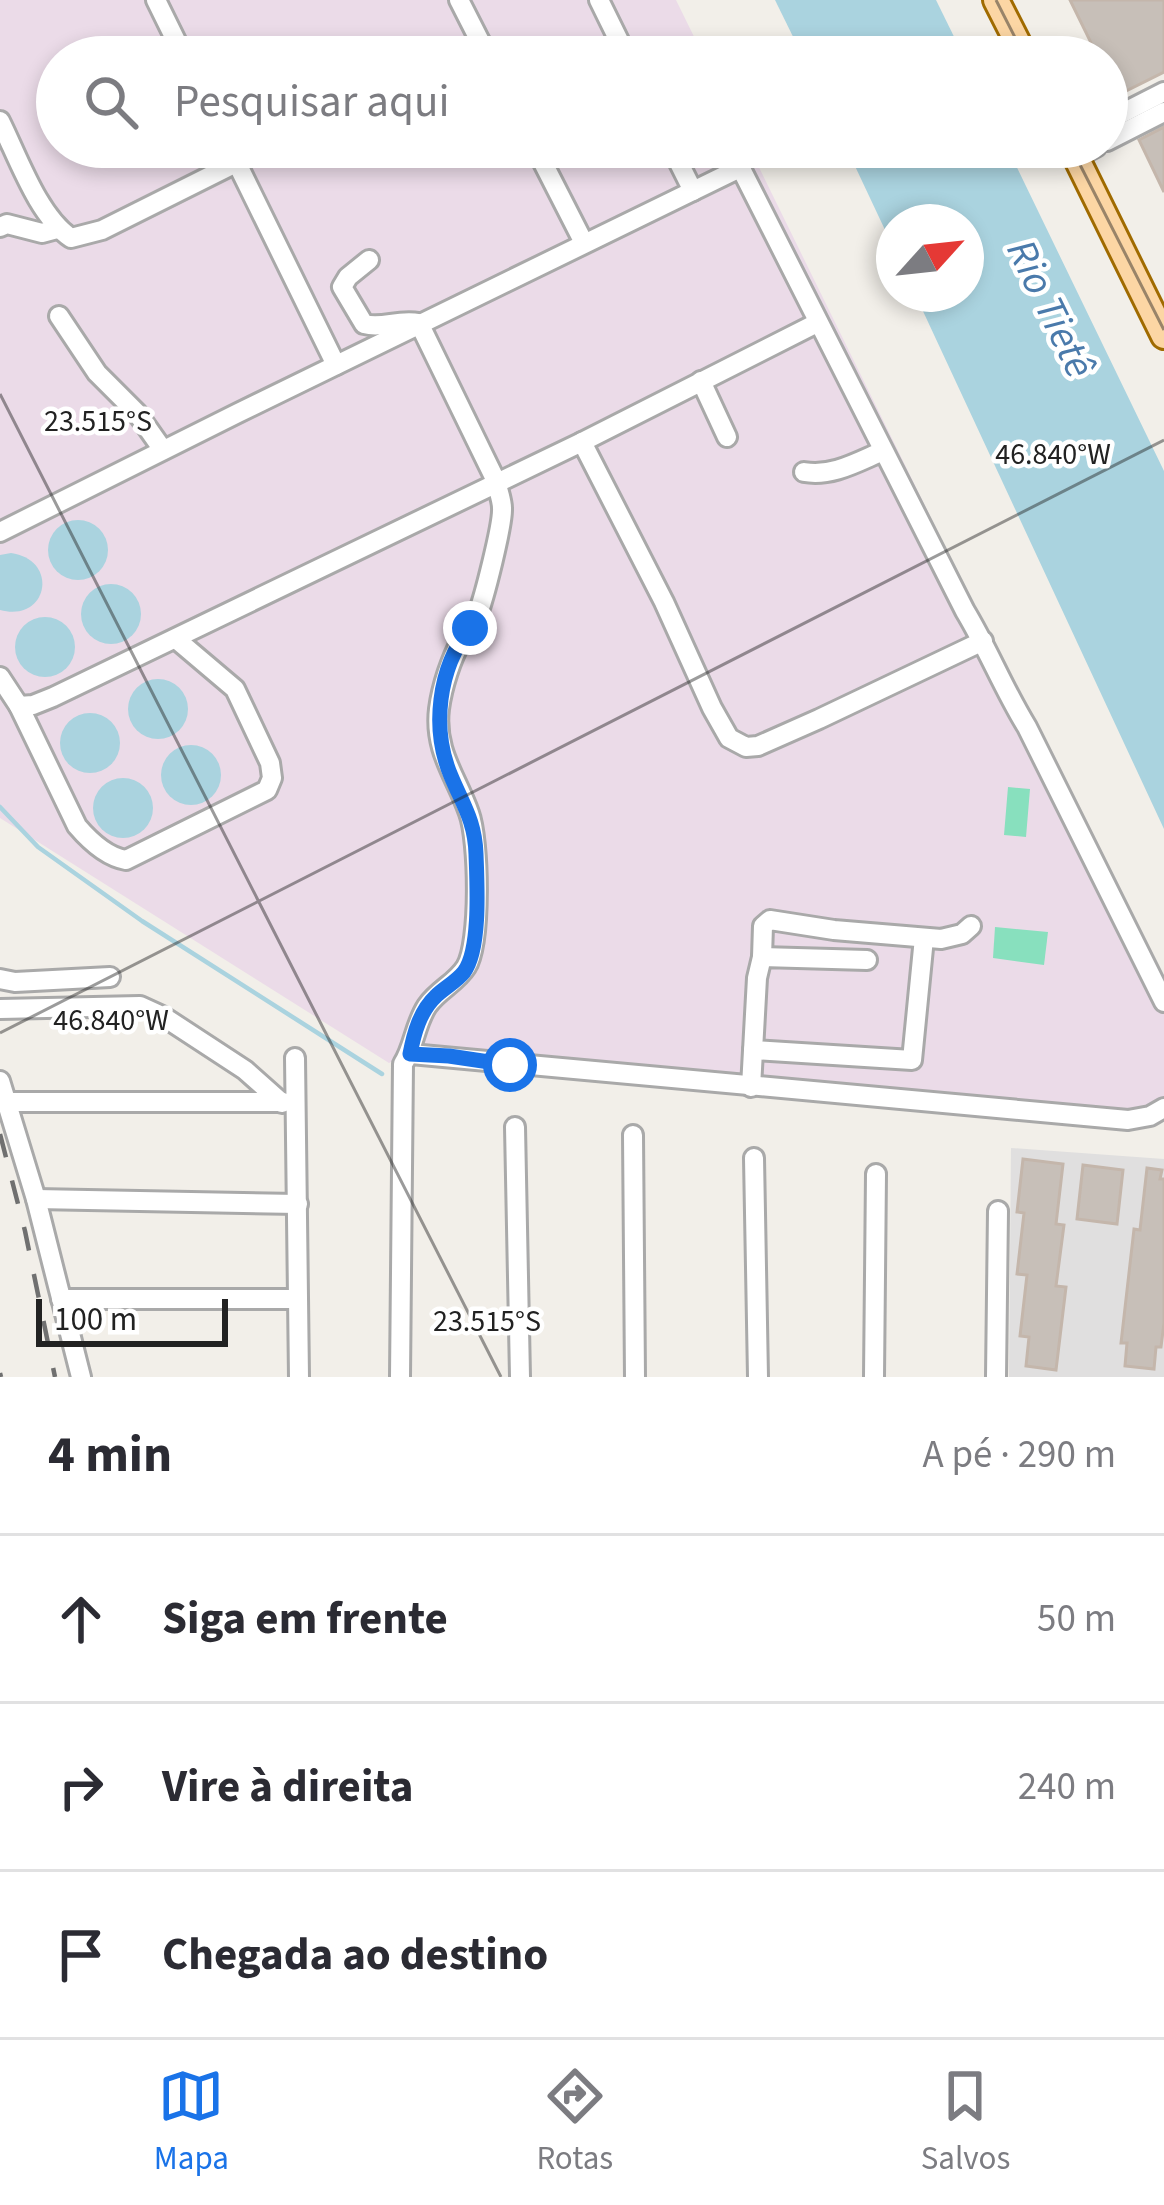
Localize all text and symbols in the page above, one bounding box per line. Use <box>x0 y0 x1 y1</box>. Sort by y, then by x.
search box <box>36 36 1128 168</box>
icon: search <box>78 69 144 135</box>
text: Pesquisar aqui <box>174 70 449 134</box>
north arrow <box>876 204 984 312</box>
water label: Rio Tietê <box>991 229 1109 388</box>
text: 23.515°S <box>44 400 152 443</box>
text: 46.840°W <box>995 433 1111 476</box>
route end <box>443 601 497 655</box>
text: 46.840°W <box>53 999 169 1042</box>
route start <box>483 1038 537 1092</box>
scale bar <box>36 1293 228 1346</box>
text: 100 m <box>54 1296 137 1343</box>
text: 23.515°S <box>433 1300 541 1343</box>
text: 4 min <box>48 1419 172 1491</box>
text: A pé · 290 m <box>922 1427 1116 1483</box>
icon: ahead <box>48 1586 114 1652</box>
text: Siga em frente <box>162 1587 448 1651</box>
text: 50 m <box>1037 1591 1116 1647</box>
icon: right <box>48 1754 114 1820</box>
text: Vire à direita <box>162 1755 413 1819</box>
text: 240 m <box>1018 1759 1116 1815</box>
icon: arrive <box>48 1922 114 1988</box>
text: Chegada ao destino <box>162 1923 548 1987</box>
tab: Mapa <box>154 2063 229 2182</box>
tab: Rotas <box>536 2063 613 2182</box>
tab: Salvos <box>921 2063 1010 2182</box>

